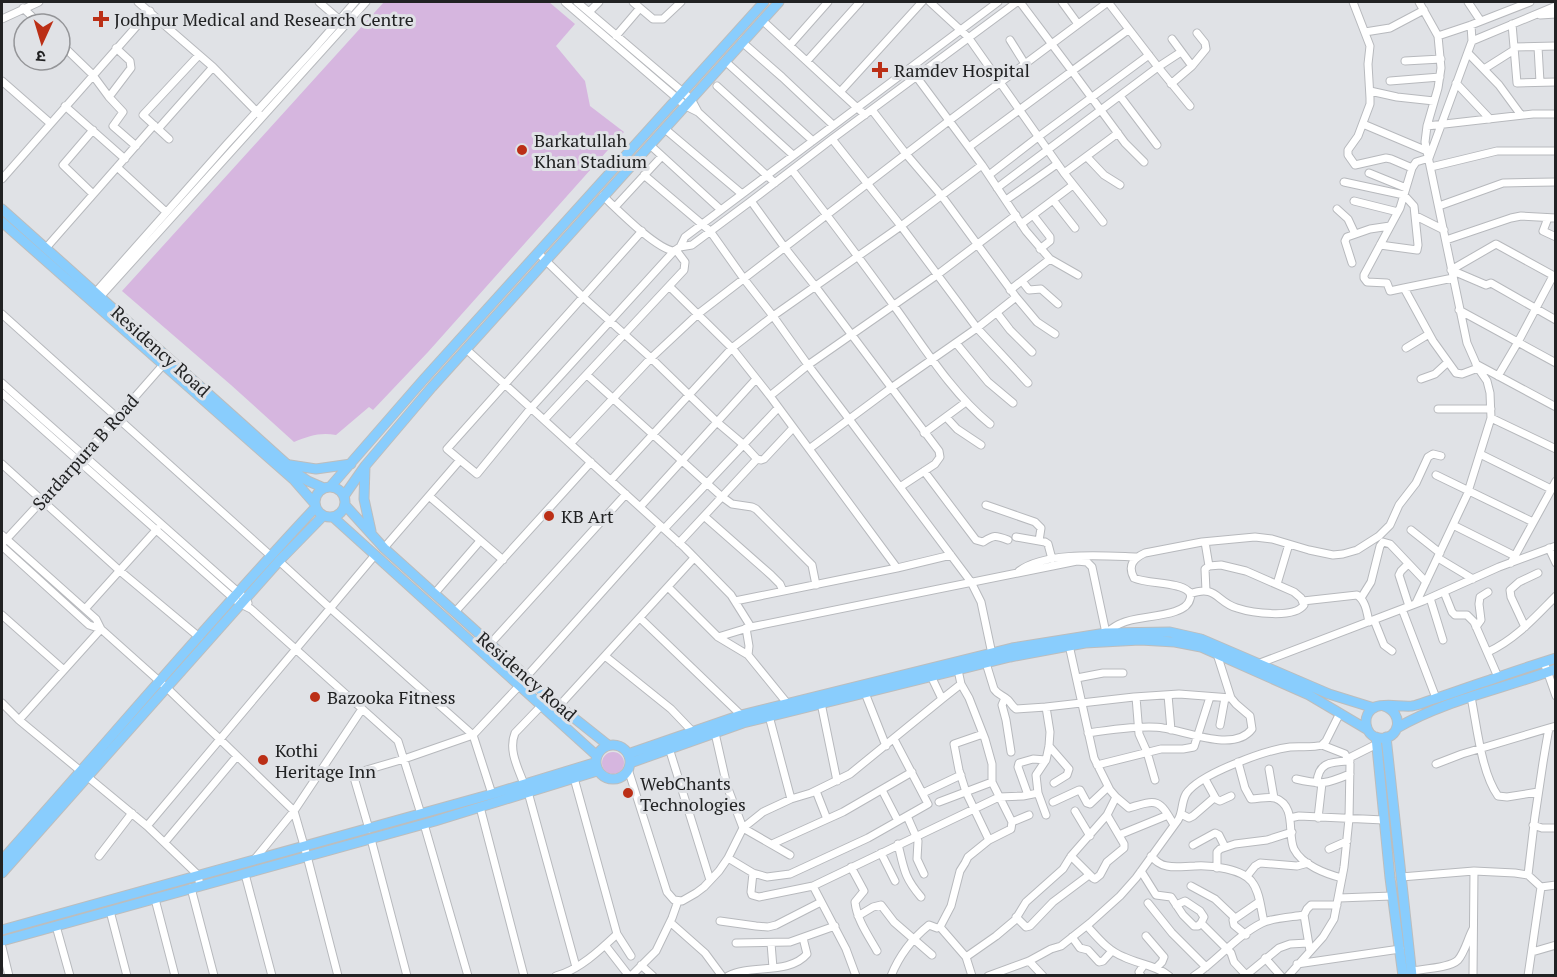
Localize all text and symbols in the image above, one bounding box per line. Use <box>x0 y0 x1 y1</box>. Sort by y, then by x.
place label: Jodhpur Medical and Research Centre <box>114 7 414 31</box>
marker: Jodhpur Medical and Research Centre <box>92 10 110 28</box>
north arrow <box>12 12 72 72</box>
text: उ <box>35 46 46 68</box>
place label: Ramdev Hospital <box>894 58 1030 82</box>
marker: Ramdev Hospital <box>871 61 889 79</box>
place label: Barkatullah Khan Stadium <box>534 128 648 173</box>
marker: Barkatullah Khan Stadium <box>515 143 529 157</box>
street label: Residency Road <box>106 300 216 402</box>
street label: Sardarpura B Road <box>27 389 143 515</box>
place label: KB Art <box>561 504 614 528</box>
marker: KB Art <box>542 509 556 523</box>
street label: Residency Road <box>472 626 582 726</box>
place label: Bazooka Fitness <box>327 685 456 709</box>
marker: Bazooka Fitness <box>308 690 322 704</box>
place label: Kothi Heritage Inn <box>275 738 376 783</box>
marker: Kothi Heritage Inn <box>256 753 270 767</box>
place label: WebChants Technologies <box>640 771 746 816</box>
marker: WebChants Technologies <box>621 786 635 800</box>

